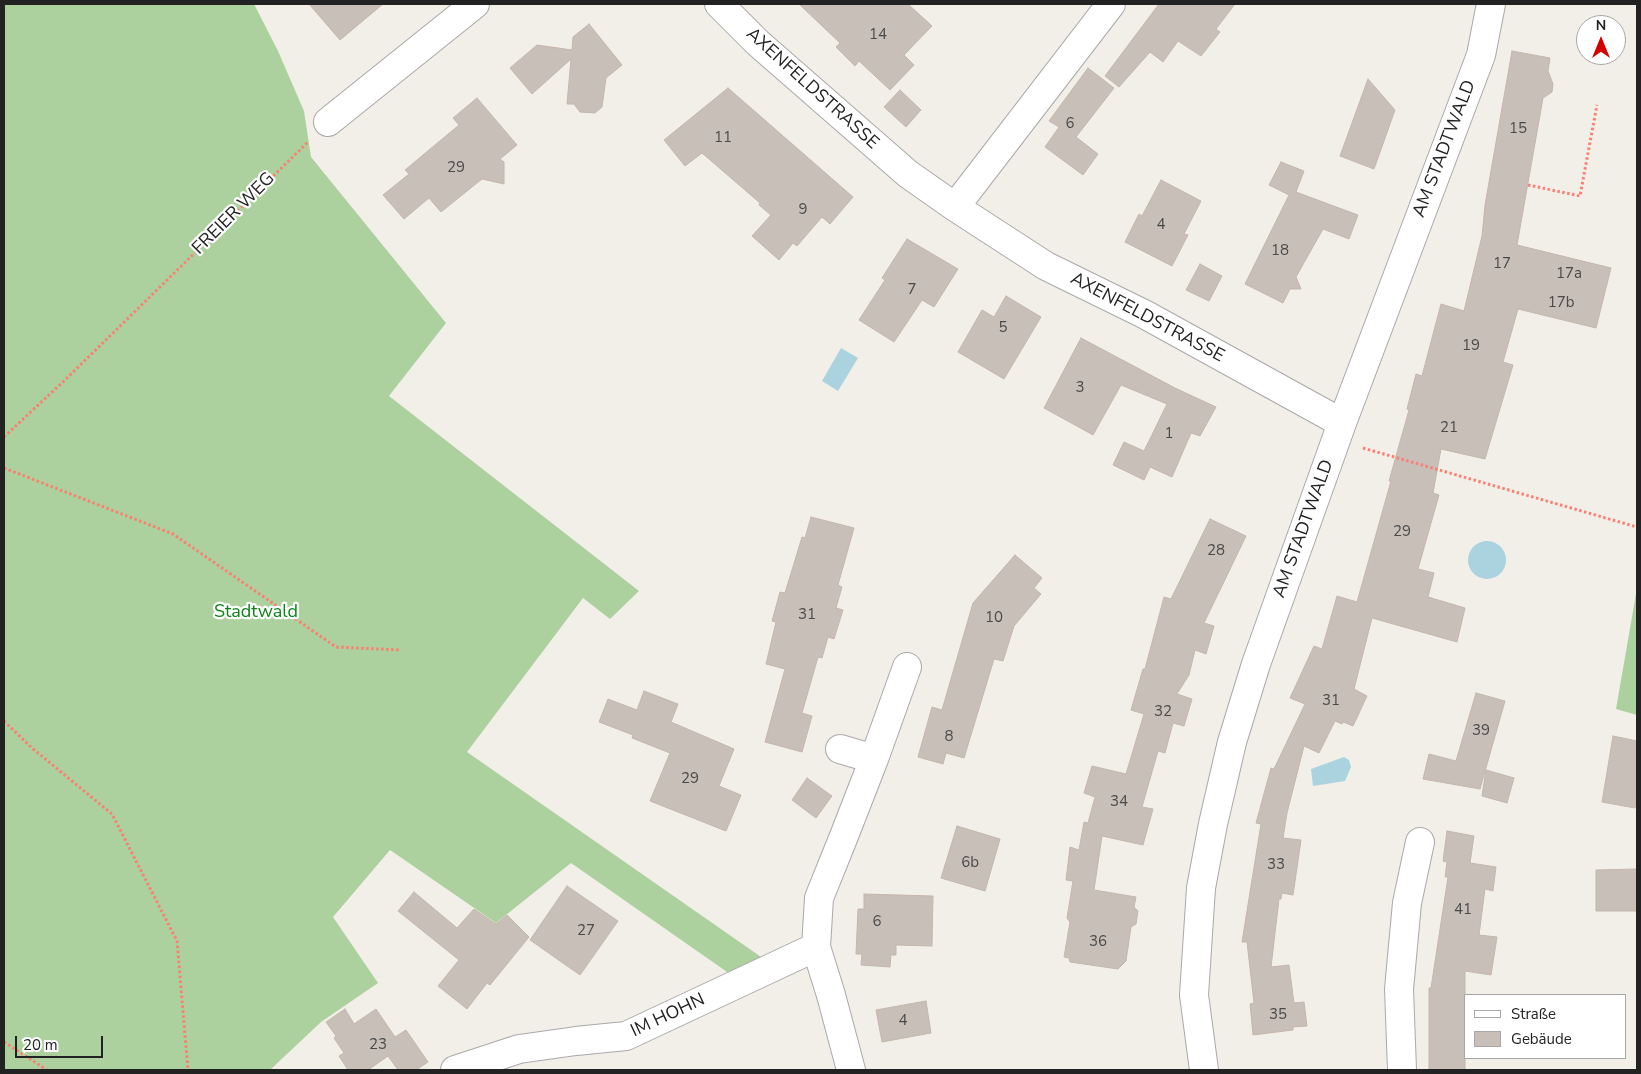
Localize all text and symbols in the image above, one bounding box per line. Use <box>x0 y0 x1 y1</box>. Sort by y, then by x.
north arrow <box>1576 15 1626 65</box>
text: N <box>1596 16 1606 35</box>
street label: AXENFELDSTRASSE <box>741 24 883 154</box>
house number: 14 <box>869 26 887 44</box>
street label: AM STADTWALD <box>1409 77 1481 221</box>
house number: 6 <box>1066 115 1074 133</box>
house number: 15 <box>1509 120 1527 138</box>
house number: 11 <box>714 129 732 147</box>
house number: 29 <box>447 159 465 177</box>
street label: FREIER WEG <box>188 168 280 260</box>
house number: 9 <box>799 201 807 219</box>
house number: 4 <box>1157 216 1165 234</box>
house number: 18 <box>1271 242 1289 260</box>
house number: 17 <box>1493 255 1511 273</box>
house number: 17a <box>1556 265 1582 283</box>
street label: AXENFELDSTRASSE <box>1066 268 1228 368</box>
house number: 7 <box>908 281 916 299</box>
house number: 17b <box>1548 294 1574 312</box>
house number: 5 <box>999 319 1007 337</box>
house number: 19 <box>1462 337 1480 355</box>
house number: 3 <box>1076 379 1084 397</box>
house number: 21 <box>1440 419 1458 437</box>
house number: 1 <box>1165 425 1173 443</box>
street label: AM STADTWALD <box>1269 457 1339 601</box>
house number: 29 <box>1393 523 1411 541</box>
house number: 28 <box>1207 542 1225 560</box>
park label: Stadtwald <box>214 602 298 624</box>
house number: 31 <box>798 606 816 624</box>
house number: 10 <box>985 609 1003 627</box>
house number: 31 <box>1322 692 1340 710</box>
house number: 32 <box>1154 703 1172 721</box>
house number: 39 <box>1472 722 1490 740</box>
house number: 8 <box>945 728 953 746</box>
house number: 29 <box>681 770 699 788</box>
house number: 34 <box>1110 793 1128 811</box>
house number: 6b <box>961 854 979 872</box>
house number: 33 <box>1267 856 1285 874</box>
house number: 41 <box>1454 901 1472 919</box>
house number: 6 <box>873 913 881 931</box>
house number: 27 <box>577 922 595 940</box>
house number: 36 <box>1089 933 1107 951</box>
street label: IM HOHN <box>628 989 708 1043</box>
legend <box>1464 994 1626 1059</box>
text: Straße <box>1511 1004 1556 1024</box>
house number: 35 <box>1269 1006 1287 1024</box>
house number: 4 <box>899 1012 907 1030</box>
scale bar <box>18 1026 105 1058</box>
text: Gebäude <box>1511 1029 1572 1049</box>
text: 20 m <box>23 1035 58 1055</box>
house number: 23 <box>369 1036 387 1054</box>

